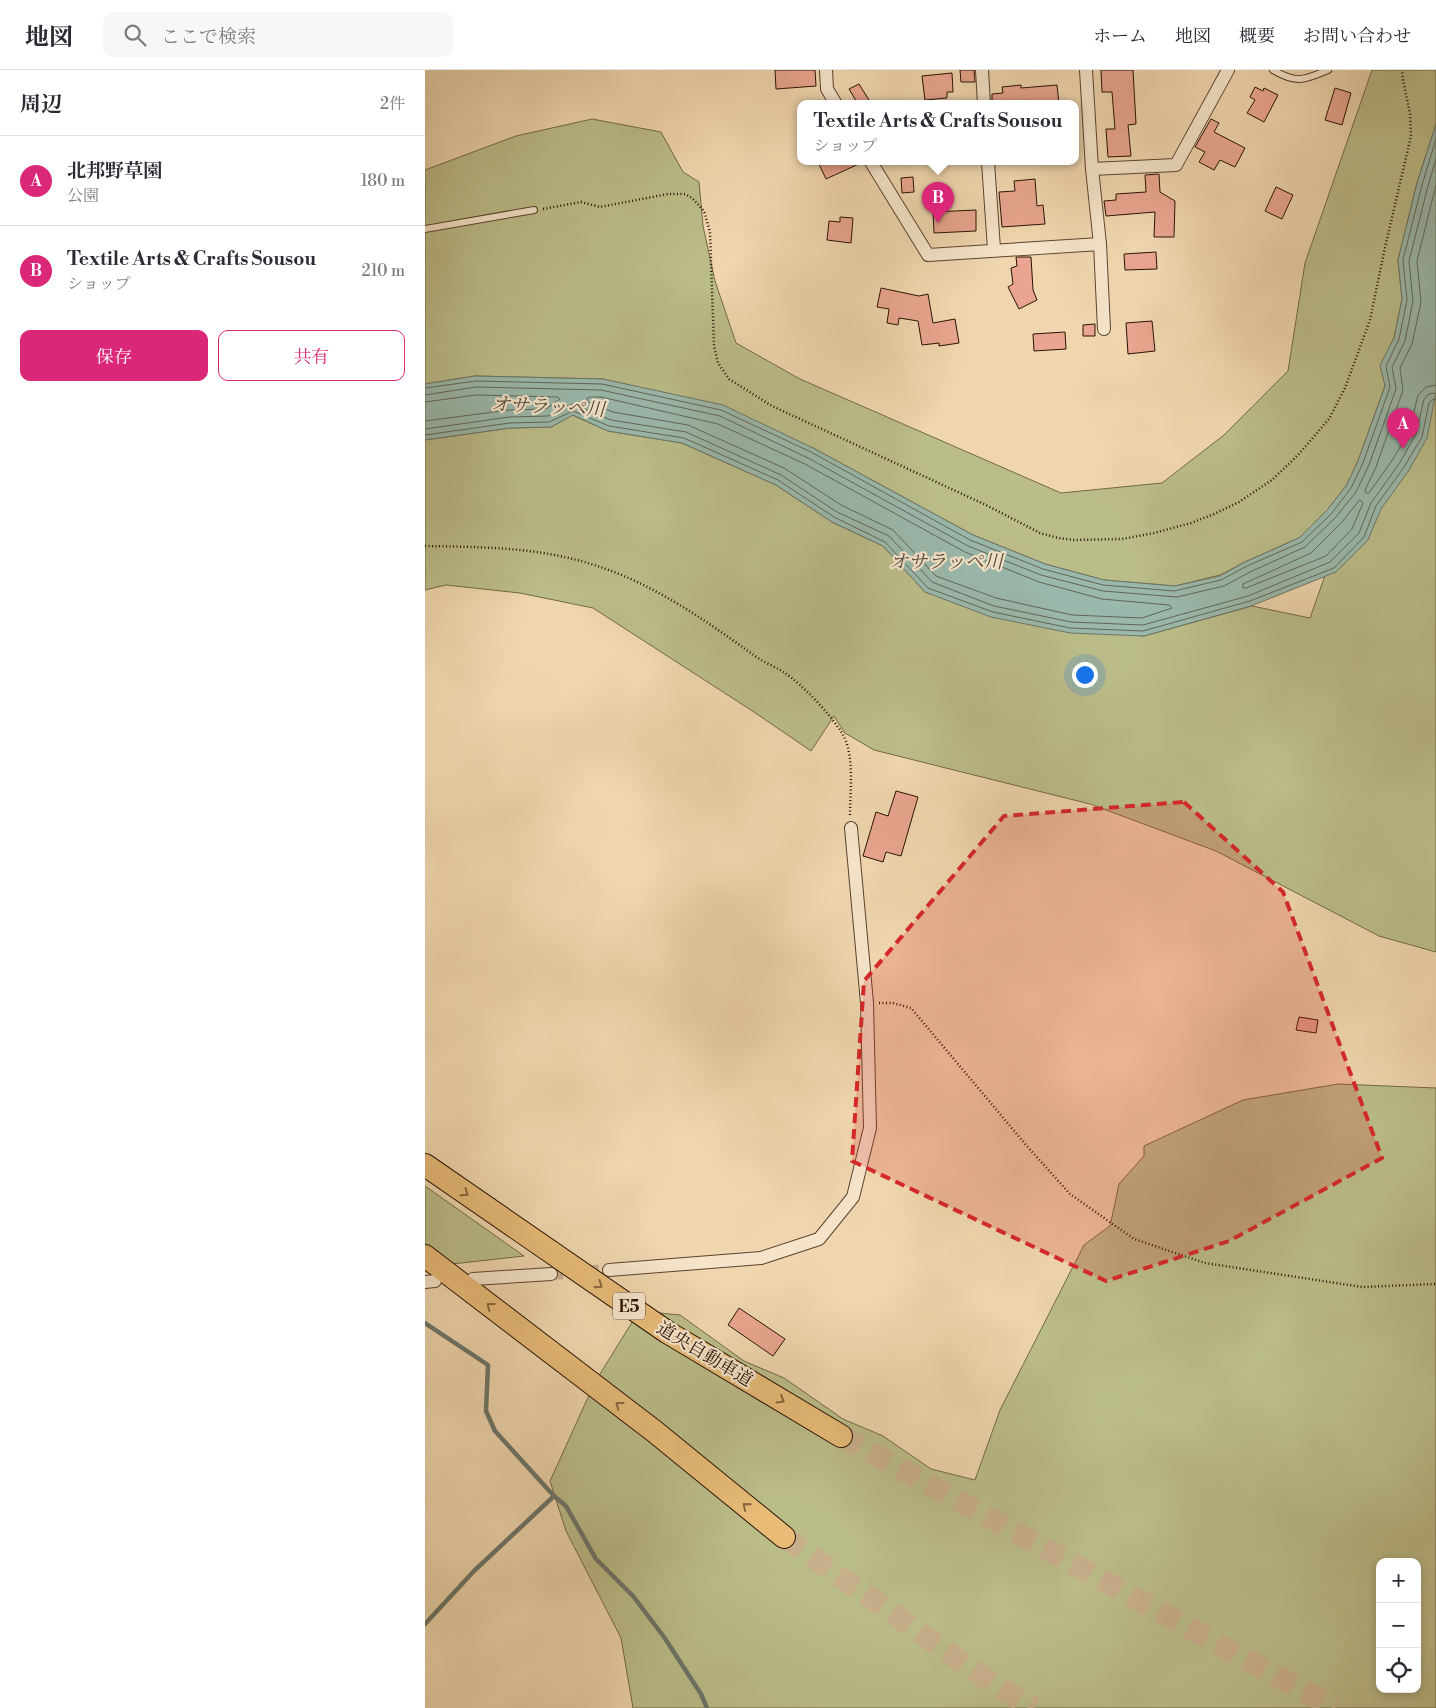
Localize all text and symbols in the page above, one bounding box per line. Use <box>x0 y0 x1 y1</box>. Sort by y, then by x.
search box <box>103 12 453 57</box>
icon: search <box>121 21 149 49</box>
text: 地図 <box>25 23 73 53</box>
text: ここで検索 <box>161 25 256 49</box>
text: ホーム <box>1093 25 1147 48</box>
text: 地図 <box>1175 25 1211 48</box>
text: 概要 <box>1239 25 1275 48</box>
text: お問い合わせ <box>1303 25 1411 48</box>
text: 周辺 <box>20 92 62 118</box>
text: 2件 <box>380 94 405 114</box>
popup <box>797 100 1079 165</box>
text: Textile Arts & Crafts Sousou <box>813 109 1063 133</box>
text: ショップ <box>813 136 877 156</box>
text: 北邦野草園 <box>67 159 162 183</box>
text: A <box>30 171 42 191</box>
text: 180 m <box>361 171 405 191</box>
pin: B <box>922 182 954 223</box>
text: 公園 <box>67 186 99 206</box>
text: Textile Arts & Crafts Sousou <box>67 247 316 271</box>
text: B <box>30 261 42 281</box>
text: 210 m <box>361 261 405 281</box>
text: ショップ <box>67 274 131 294</box>
button: 保存 <box>20 330 208 381</box>
button: 共有 <box>218 330 405 381</box>
water label: オサラッペ川 <box>491 392 607 422</box>
pin: A <box>1387 408 1419 449</box>
water label: オサラッペ川 <box>889 550 1005 574</box>
your location <box>1072 662 1098 688</box>
one-way arrow <box>459 1187 469 1196</box>
one-way arrow <box>593 1279 603 1288</box>
road number: E5 <box>613 1292 645 1320</box>
one-way arrow <box>486 1303 496 1312</box>
street label: 道央自動車道 <box>653 1317 757 1392</box>
one-way arrow <box>775 1393 784 1403</box>
one-way arrow <box>616 1402 625 1410</box>
one-way arrow <box>743 1504 752 1512</box>
map controls <box>1376 1558 1421 1693</box>
button: + <box>1376 1558 1421 1603</box>
button: − <box>1376 1603 1421 1648</box>
button: locate <box>1376 1648 1421 1693</box>

